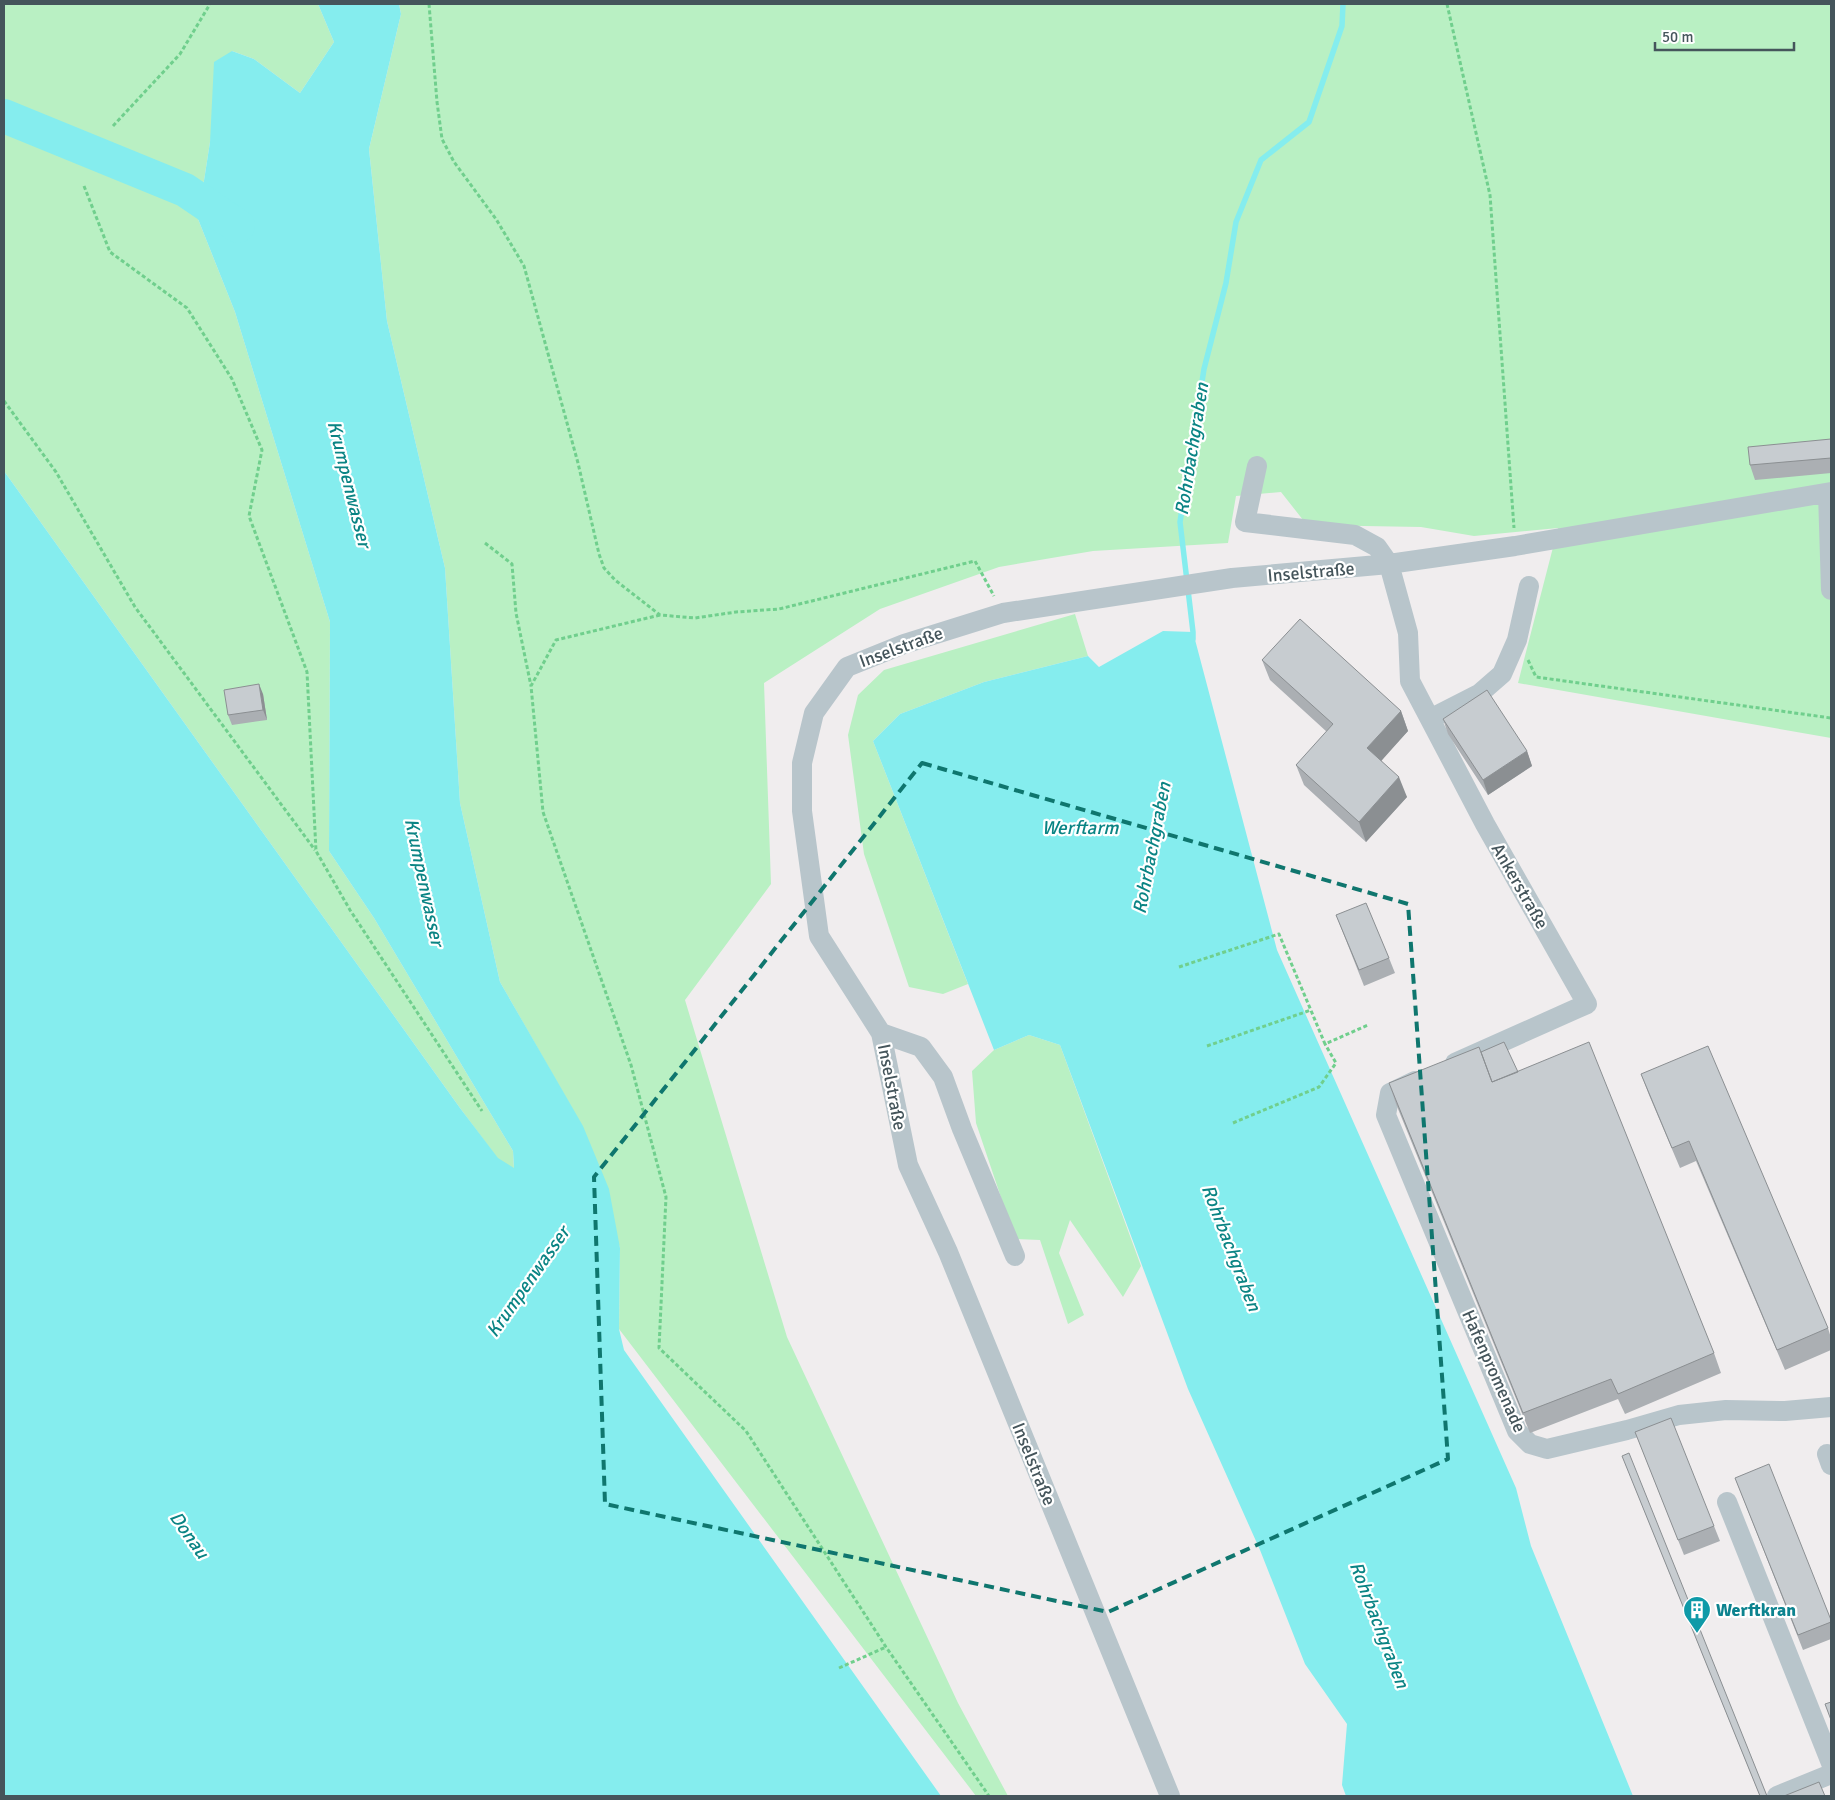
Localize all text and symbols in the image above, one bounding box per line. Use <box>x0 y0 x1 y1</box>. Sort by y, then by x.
scale bar <box>1655 20 1794 52</box>
text: 50 m <box>1662 28 1693 46</box>
water label: Rohrbachgraben <box>1170 380 1214 517</box>
water label: Krumpenwasser <box>322 418 377 553</box>
street label: Inselstraße <box>1267 557 1355 587</box>
street label: Inselstraße <box>856 622 946 672</box>
water label: Rohrbachgraben <box>1127 779 1177 916</box>
water label: Krumpenwasser <box>399 816 450 951</box>
water label: Werftarm <box>1042 816 1119 840</box>
street label: Ankerstraße <box>1487 839 1553 933</box>
street label: Inselstraße <box>873 1042 911 1132</box>
water label: Rohrbachgraben <box>1196 1181 1266 1315</box>
water label: Krumpenwasser <box>481 1219 577 1342</box>
street label: Hafenpromenade <box>1457 1306 1531 1436</box>
street label: Inselstraße <box>1007 1419 1061 1509</box>
water label: Donau <box>164 1507 215 1565</box>
water label: Rohrbachgraben <box>1344 1558 1414 1692</box>
building icon: Werftkran <box>1682 1595 1712 1634</box>
place label: Werftkran <box>1716 1599 1796 1621</box>

